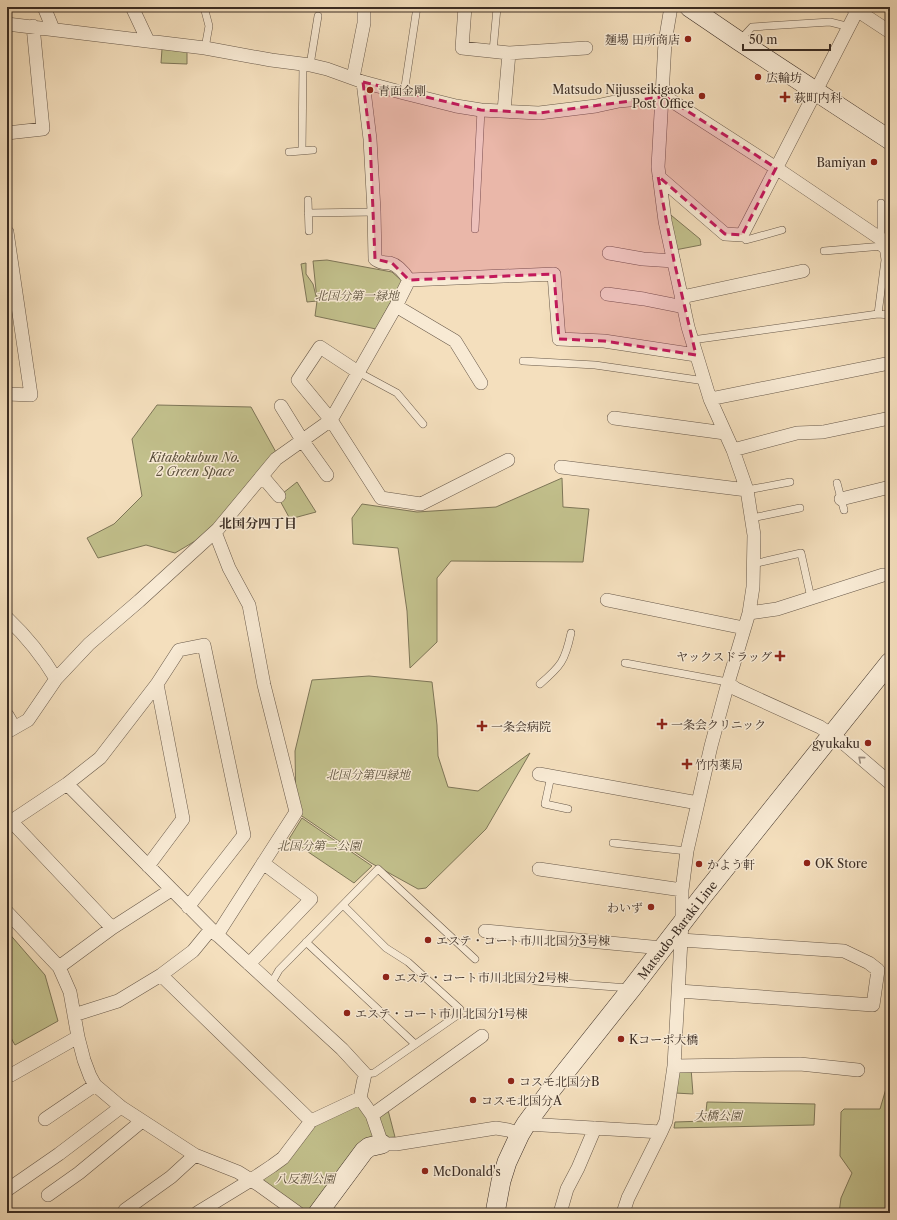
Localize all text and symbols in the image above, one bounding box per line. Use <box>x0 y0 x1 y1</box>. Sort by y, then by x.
scale bar <box>743 26 830 52</box>
place label: 麺場 田所商店 <box>605 32 680 47</box>
text: 50 m <box>749 32 778 47</box>
marker: 麺場 田所商店 <box>683 34 693 44</box>
place label: 広輪坊 <box>766 70 802 85</box>
marker: 広輪坊 <box>753 72 763 82</box>
place label: Matsudo Nijusseikigaoka Post Office <box>552 82 695 111</box>
place label: 青面金剛 <box>378 83 426 98</box>
marker: 青面金剛 <box>365 85 375 95</box>
place label: 萩町内科 <box>794 90 842 105</box>
marker: Matsudo Nijusseikigaoka Post Office <box>697 91 707 101</box>
marker: 萩町内科 <box>779 91 791 103</box>
place label: Bamiyan <box>816 155 866 170</box>
marker: Bamiyan <box>869 157 879 167</box>
park label: 北国分第一緑地 <box>315 288 401 303</box>
park label: Kitakokubun No. 2 Green Space <box>148 450 241 479</box>
district label: 北国分四丁目 <box>219 515 297 531</box>
place label: ヤックスドラッグ <box>676 649 772 664</box>
marker: ヤックスドラッグ <box>775 651 785 661</box>
place label: 一条会クリニック <box>671 717 766 732</box>
marker: 一条会クリニック <box>656 718 668 730</box>
place label: 一条会病院 <box>491 719 551 734</box>
marker: 一条会病院 <box>476 720 488 732</box>
place label: gyukaku <box>812 736 861 751</box>
marker: gyukaku <box>863 738 873 748</box>
one-way arrow <box>859 756 866 763</box>
place label: 竹内薬局 <box>695 757 743 772</box>
marker: 竹内薬局 <box>682 759 692 769</box>
park label: 北国分第四緑地 <box>326 767 412 782</box>
park label: 北国分第二公園 <box>277 838 363 853</box>
place label: OK Store <box>815 856 868 871</box>
place label: かよう軒 <box>707 857 755 872</box>
marker: OK Store <box>802 858 812 868</box>
marker: かよう軒 <box>694 859 704 869</box>
street label: Matsudo-Baraki Line <box>634 877 720 982</box>
place label: わいず <box>607 900 643 915</box>
marker: わいず <box>646 902 656 912</box>
place label: エステ・コート市川北国分3号棟 <box>436 933 610 948</box>
marker: エステ・コート市川北国分3号棟 <box>423 935 433 945</box>
place label: エステ・コート市川北国分2号棟 <box>394 970 569 985</box>
marker: エステ・コート市川北国分2号棟 <box>381 972 391 982</box>
place label: エステ・コート市川北国分1号棟 <box>355 1006 528 1021</box>
marker: エステ・コート市川北国分1号棟 <box>342 1008 352 1018</box>
place label: Kコーポ大橋 <box>629 1032 698 1047</box>
marker: Kコーポ大橋 <box>616 1034 626 1044</box>
place label: コスモ北国分B <box>519 1074 599 1089</box>
marker: コスモ北国分B <box>506 1076 516 1086</box>
place label: コスモ北国分A <box>481 1093 563 1108</box>
marker: コスモ北国分A <box>468 1095 478 1105</box>
park label: 大橋公園 <box>694 1108 744 1123</box>
place label: McDonald's <box>433 1164 501 1179</box>
marker: McDonald's <box>420 1166 430 1176</box>
park label: 八反割公園 <box>275 1171 337 1186</box>

